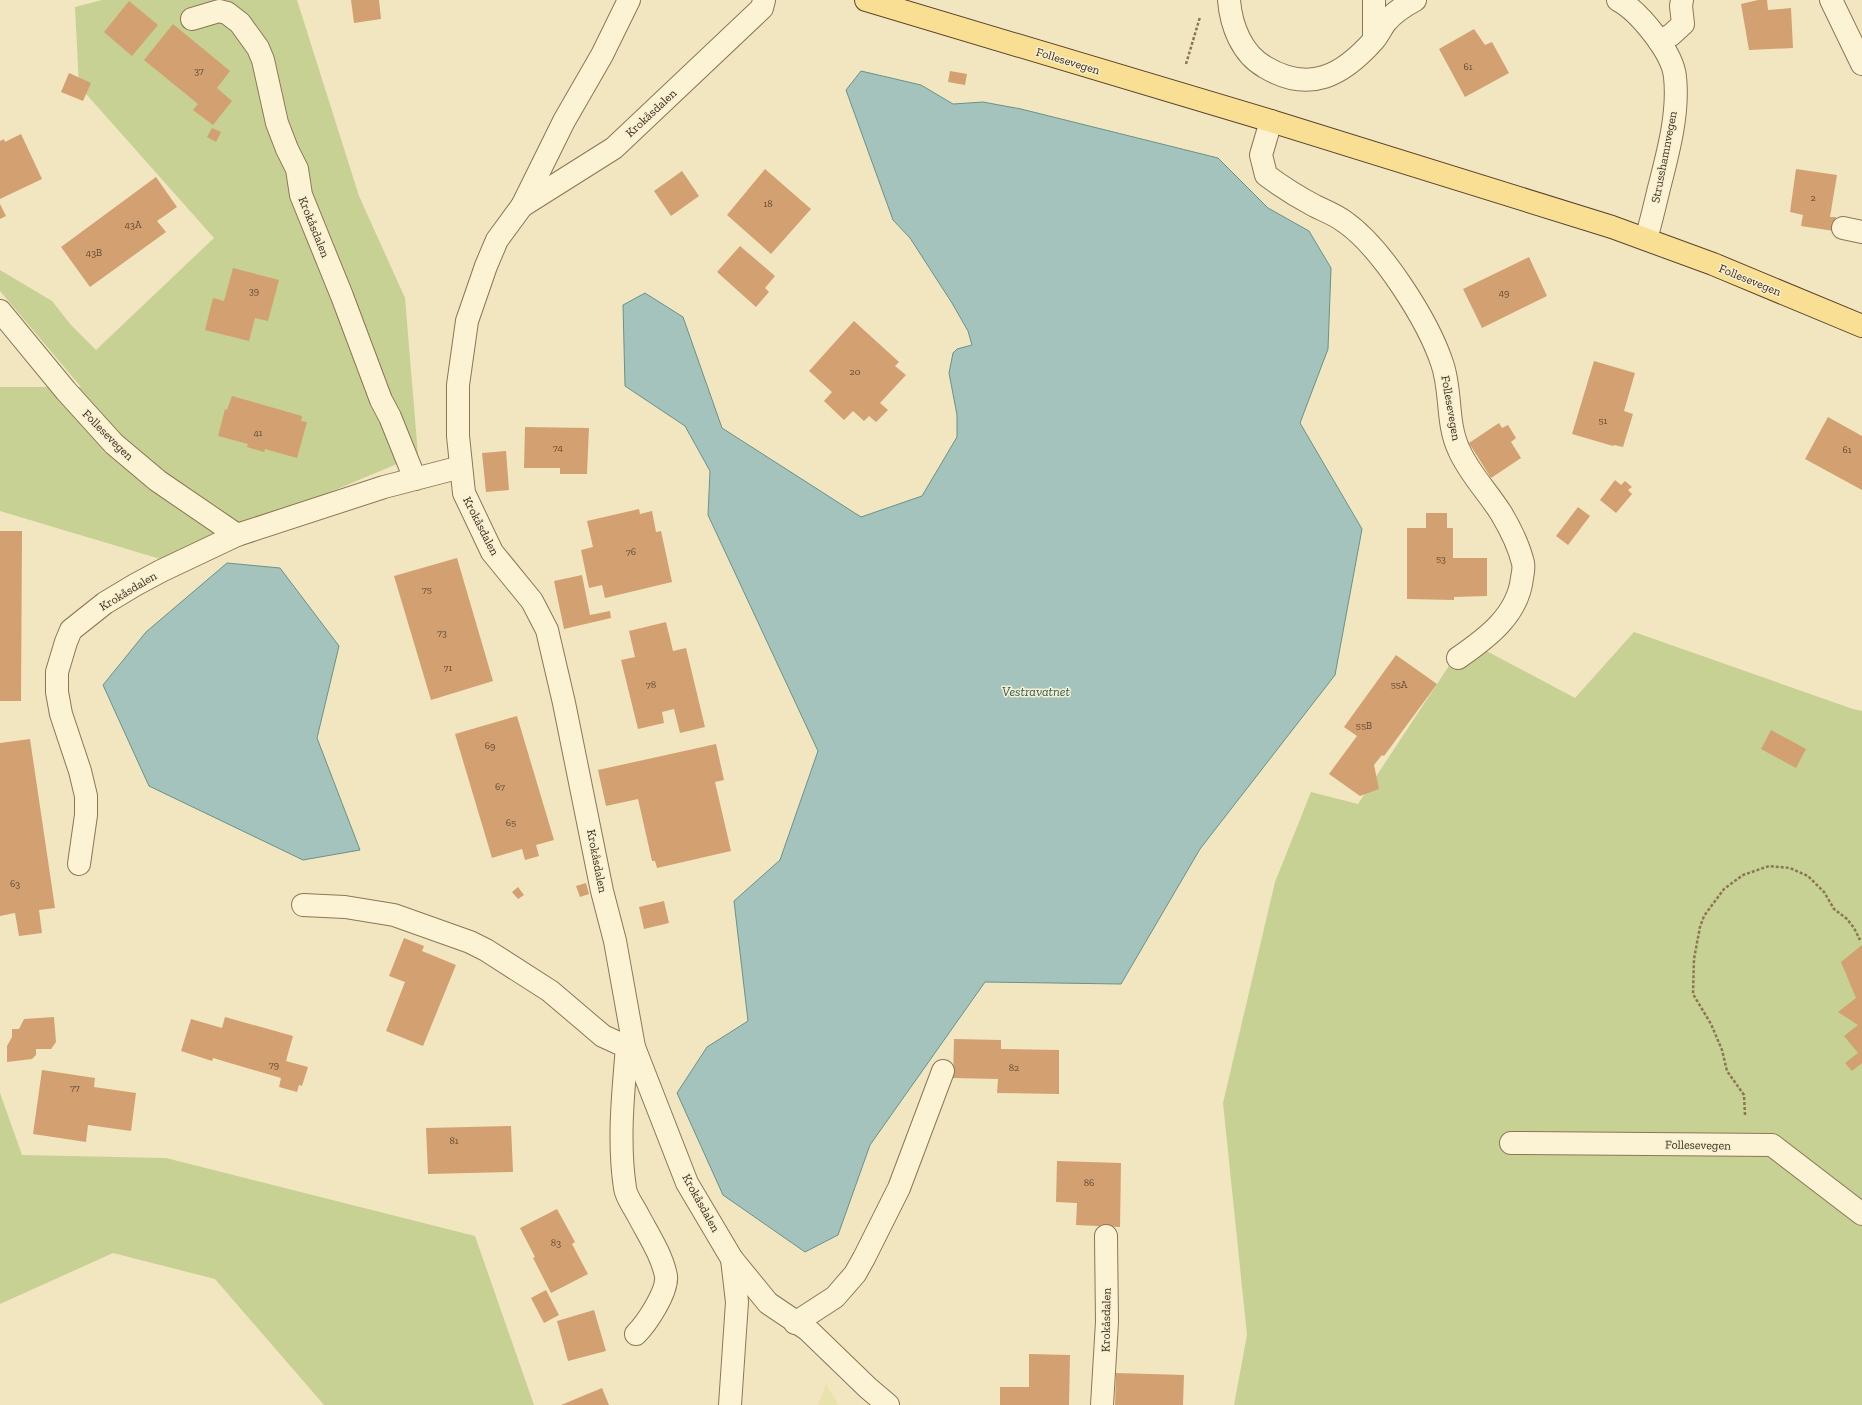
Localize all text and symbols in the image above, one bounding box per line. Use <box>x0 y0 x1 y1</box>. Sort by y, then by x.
street label: Follesevegen <box>1034 45 1102 77</box>
house number: 61 <box>1463 61 1473 73</box>
house number: 37 <box>194 65 204 77</box>
street label: Krokåsdalen <box>623 86 679 140</box>
street label: Strusshamnvegen <box>1648 110 1680 204</box>
house number: 2 <box>1810 192 1816 204</box>
street label: Krokåsdalen <box>295 195 333 260</box>
house number: 18 <box>763 198 773 210</box>
house number: 43A <box>125 219 142 231</box>
house number: 43B <box>86 247 102 259</box>
street label: Follesevegen <box>1717 261 1783 299</box>
house number: 39 <box>249 285 259 297</box>
house number: 49 <box>1499 287 1509 299</box>
house number: 20 <box>850 366 861 378</box>
street label: Follesevegen <box>1438 374 1464 442</box>
street label: Follesevegen <box>80 407 136 463</box>
house number: 51 <box>1599 415 1608 427</box>
house number: 41 <box>253 427 263 439</box>
house number: 74 <box>553 442 564 454</box>
house number: 61 <box>1842 444 1852 456</box>
street label: Krokåsdalen <box>460 494 502 558</box>
house number: 76 <box>626 546 636 558</box>
house number: 53 <box>1436 553 1446 565</box>
street label: Krokåsdalen <box>97 568 159 614</box>
house number: 75 <box>422 584 432 596</box>
house number: 73 <box>437 627 447 639</box>
house number: 71 <box>444 662 452 674</box>
house number: 78 <box>646 679 656 691</box>
house number: 55A <box>1391 679 1408 691</box>
water label: Vestravatnet <box>1002 684 1071 699</box>
house number: 55B <box>1356 720 1372 732</box>
house number: 69 <box>485 740 495 752</box>
house number: 67 <box>495 781 505 793</box>
house number: 65 <box>506 817 516 829</box>
street label: Krokåsdalen <box>584 828 610 894</box>
house number: 63 <box>10 878 20 890</box>
house number: 79 <box>269 1059 279 1071</box>
house number: 82 <box>1009 1062 1019 1074</box>
house number: 77 <box>70 1082 80 1094</box>
house number: 81 <box>449 1135 459 1147</box>
street label: Follesevegen <box>1665 1137 1731 1153</box>
street label: Krokåsdalen <box>679 1171 723 1235</box>
house number: 86 <box>1084 1177 1094 1189</box>
house number: 83 <box>551 1237 561 1249</box>
street label: Krokåsdalen <box>1098 1288 1114 1352</box>

